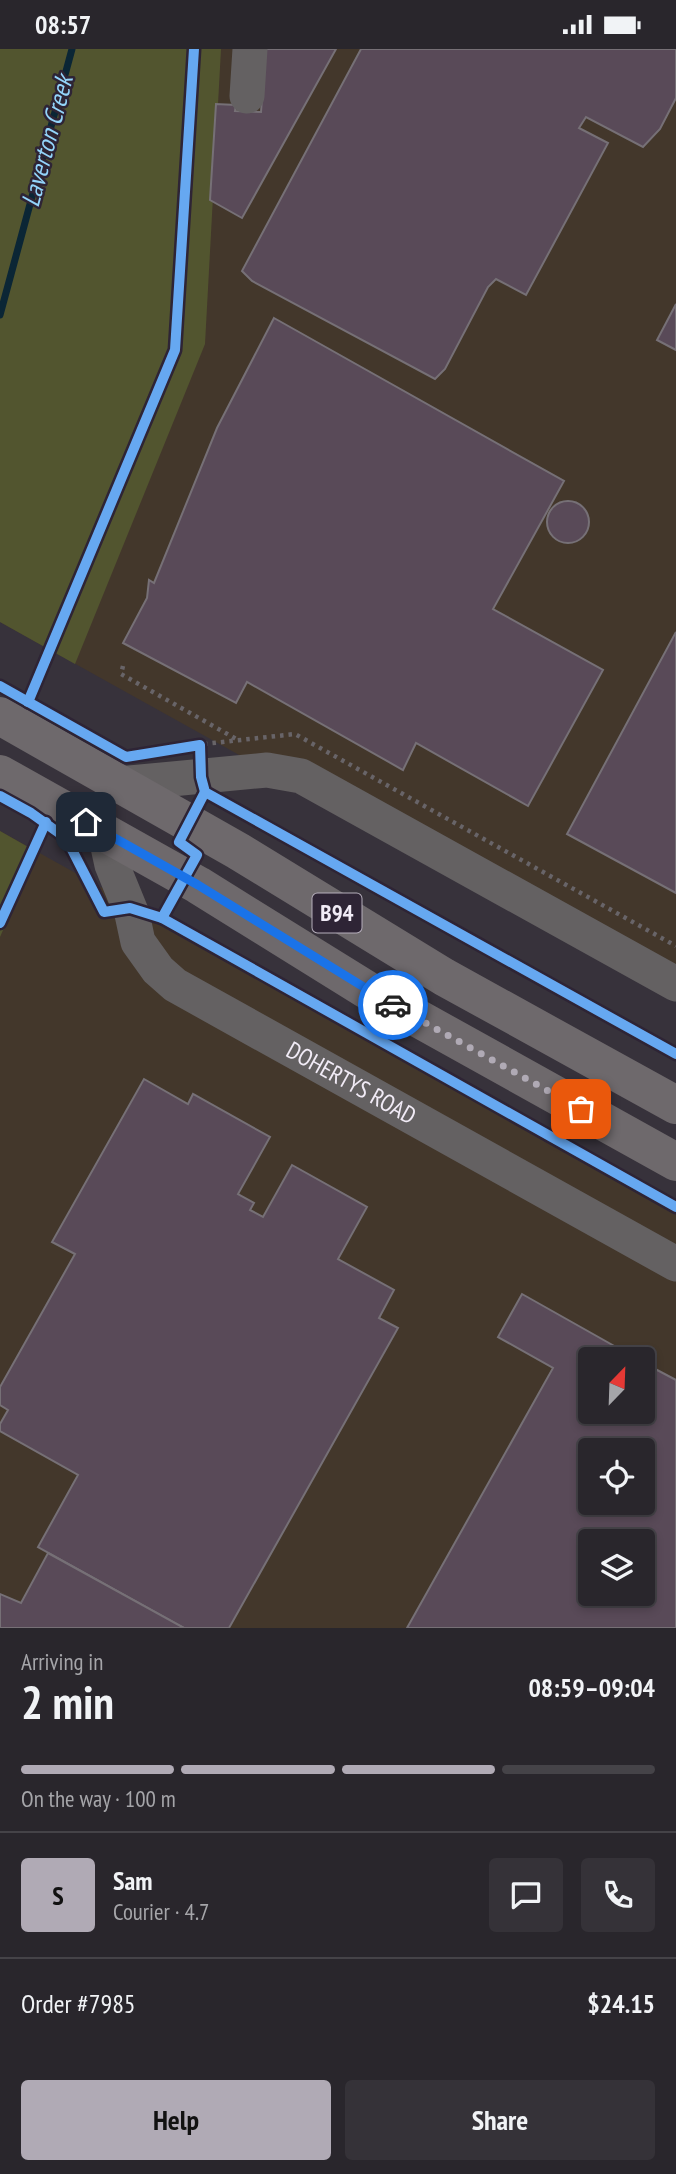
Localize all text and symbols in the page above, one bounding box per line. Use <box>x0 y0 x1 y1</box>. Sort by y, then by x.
text: 08:57 <box>35 8 91 41</box>
water label: Laverton Creek <box>13 69 81 210</box>
pin <box>56 792 116 852</box>
icon: home <box>67 803 105 841</box>
road number: B94 <box>312 893 362 933</box>
courier <box>358 970 428 1040</box>
icon: car <box>374 986 412 1024</box>
street label: DOHERTYS ROAD <box>281 1034 422 1131</box>
pin <box>551 1079 611 1139</box>
icon: bag <box>562 1090 600 1128</box>
north arrow <box>578 1347 654 1425</box>
map controls <box>578 1347 655 1606</box>
button: locate <box>578 1438 655 1515</box>
button: layers <box>578 1529 655 1606</box>
text: Arriving in <box>21 1647 103 1676</box>
text: 08:59–09:04 <box>528 1671 655 1704</box>
text: 2 min <box>21 1672 114 1732</box>
text: On the way · 100 m <box>21 1784 176 1813</box>
button: chat <box>489 1858 563 1932</box>
button: phone <box>581 1858 655 1932</box>
text: Sam <box>113 1864 152 1897</box>
text: S <box>52 1879 64 1912</box>
text: Courier · 4.7 <box>113 1897 209 1926</box>
text: Order #7985 <box>21 1987 136 2020</box>
text: $24.15 <box>587 1987 655 2020</box>
button: Help <box>21 2080 331 2160</box>
button: Share <box>345 2080 655 2160</box>

